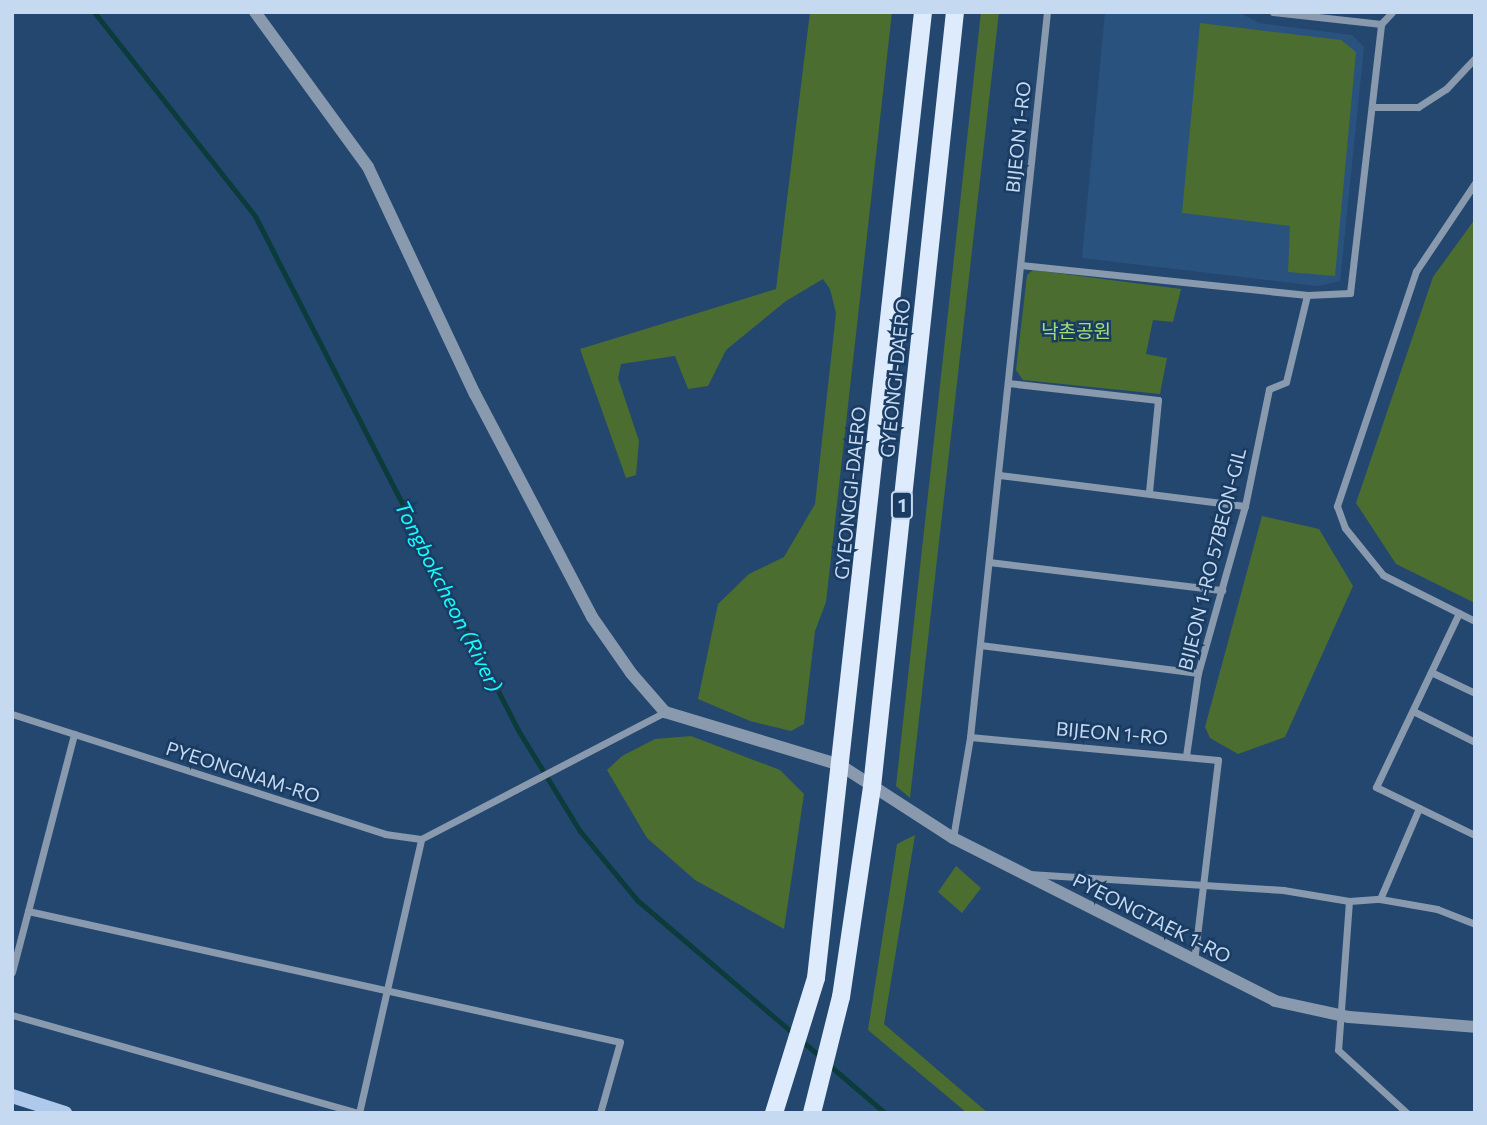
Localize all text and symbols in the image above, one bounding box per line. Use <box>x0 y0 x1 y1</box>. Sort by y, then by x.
street label: BIJEON 1-RO <box>1001 80 1035 194</box>
street label: GYEONGI-DAERO <box>875 297 915 459</box>
park label: 낙촌공원 <box>1041 320 1111 342</box>
street label: GYEONGGI-DAERO <box>830 405 870 581</box>
street label: BIJEON 1-RO 57BEON-GIL <box>1173 446 1251 672</box>
road number: 1 <box>890 490 914 520</box>
water label: Tongbokcheon (River) <box>390 496 508 696</box>
street label: BIJEON 1-RO <box>1055 717 1169 749</box>
street label: PYEONGNAM-RO <box>163 736 323 808</box>
street label: PYEONGTAEK 1-RO <box>1069 868 1235 968</box>

